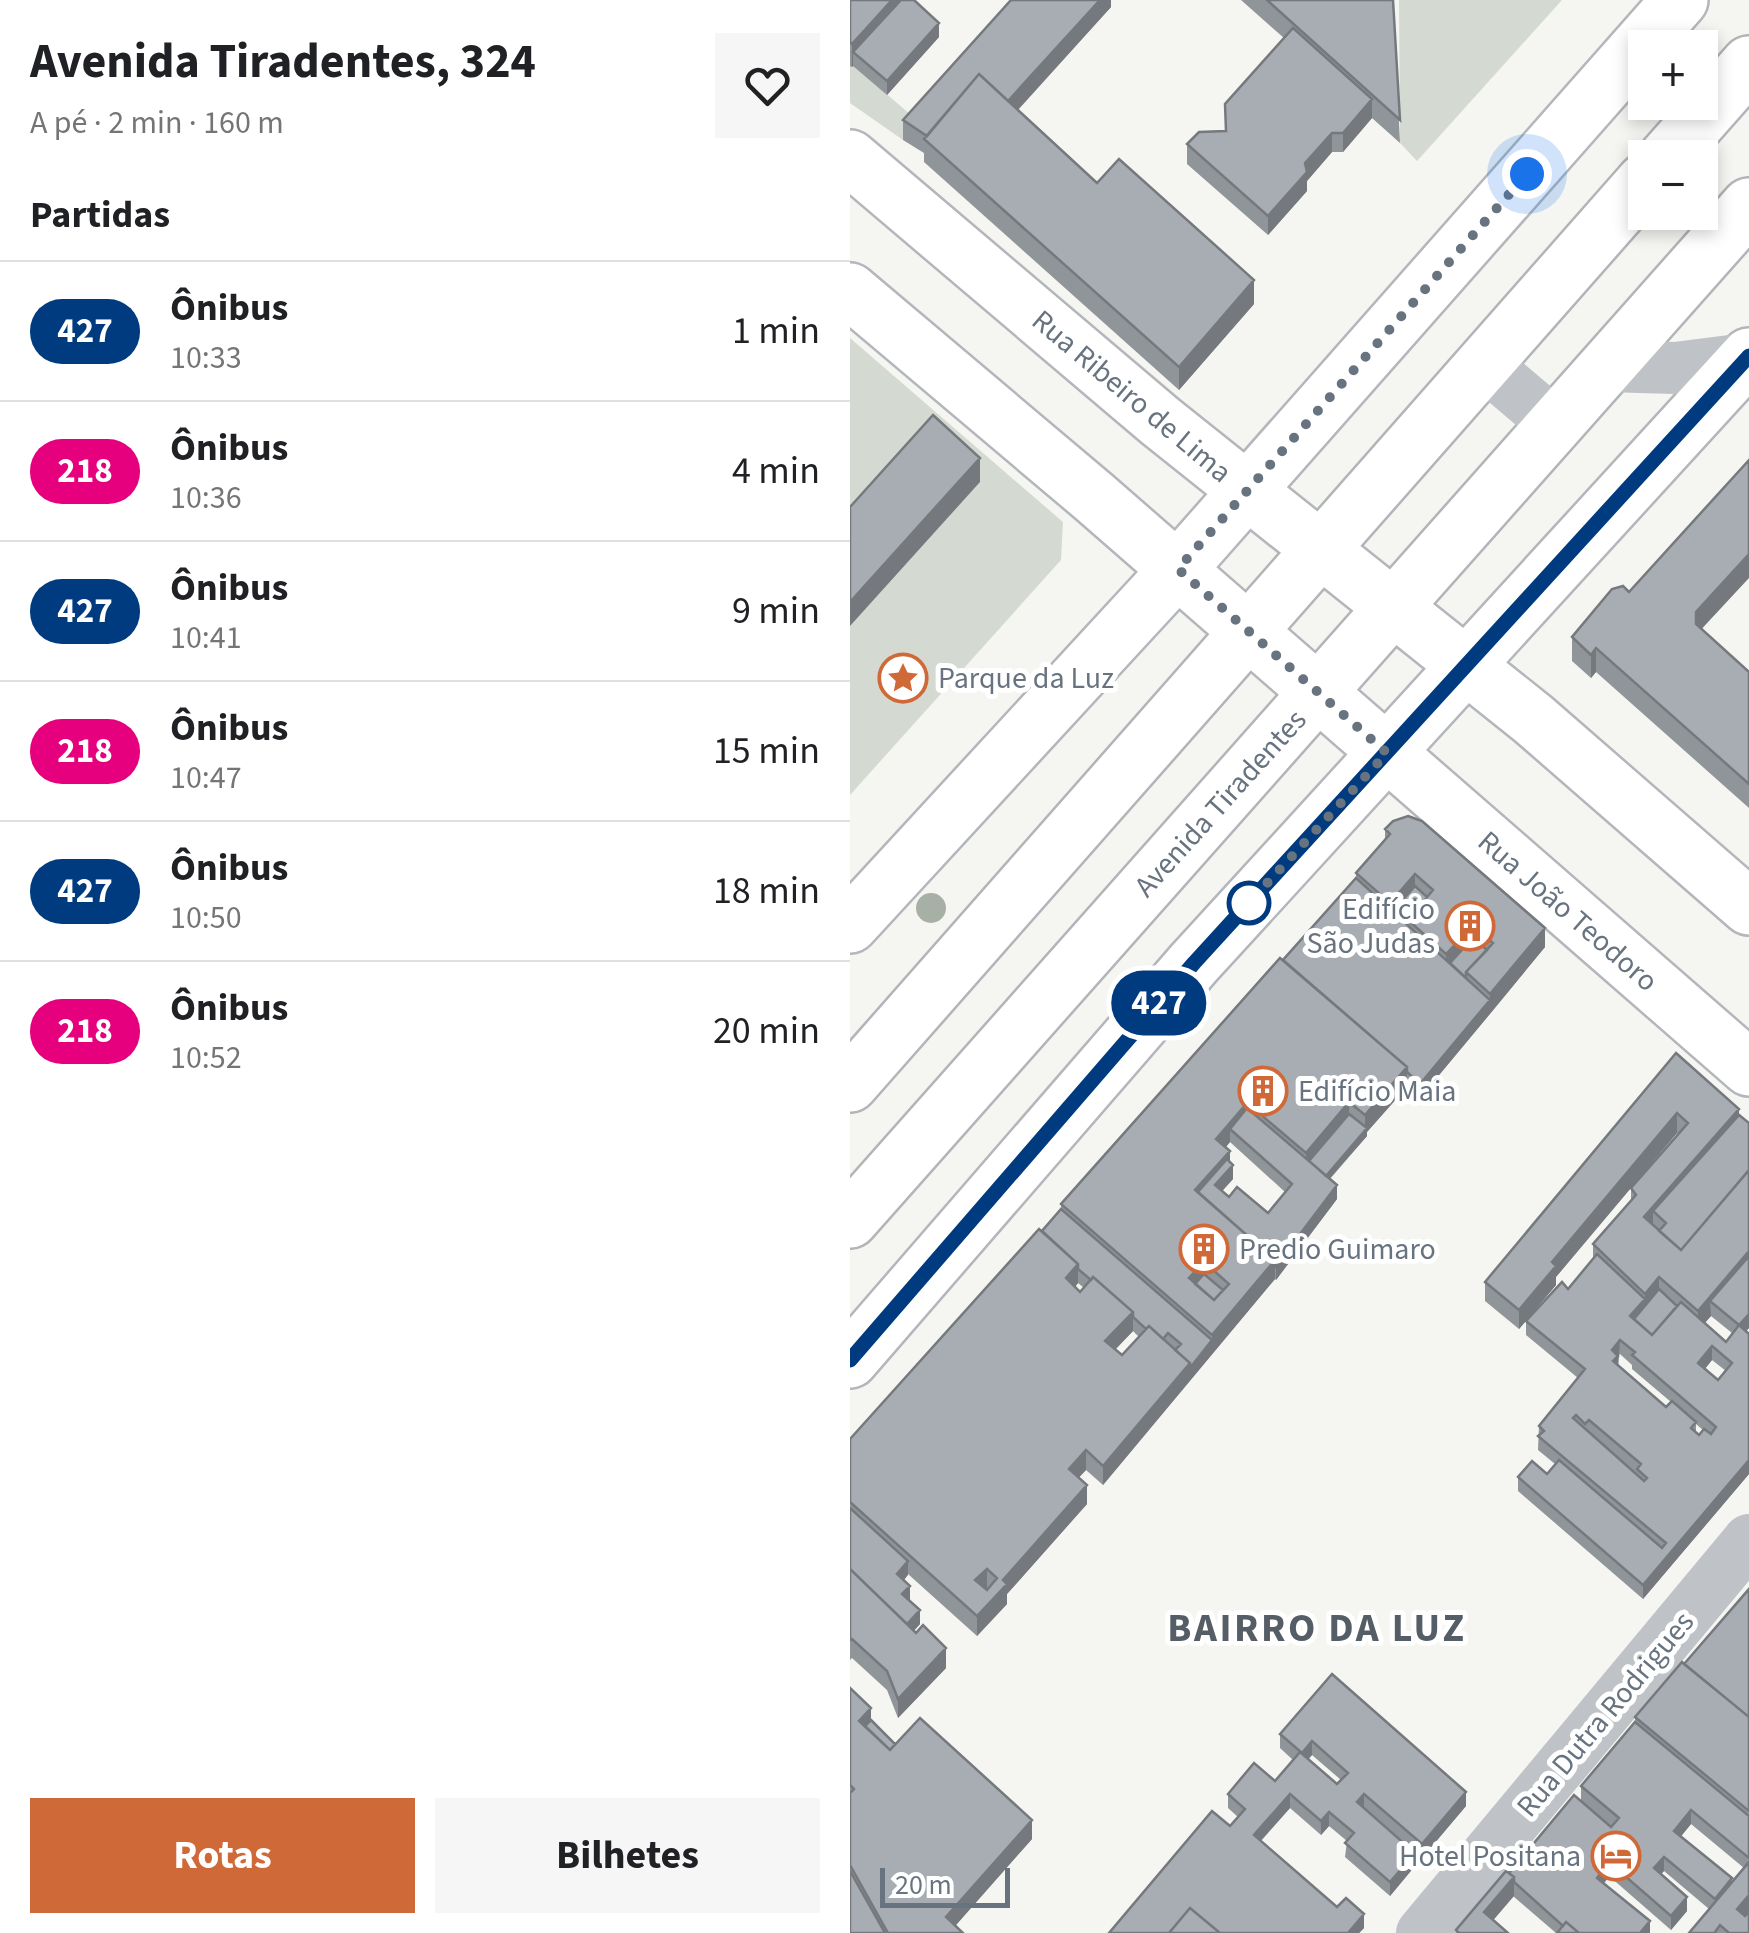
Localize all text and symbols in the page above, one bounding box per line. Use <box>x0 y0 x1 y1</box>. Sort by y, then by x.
text: Avenida Tiradentes, 324 <box>30 28 536 96</box>
map controls <box>1628 30 1718 230</box>
button: + <box>1628 30 1718 120</box>
button: heart <box>715 33 820 138</box>
text: A pé · 2 min · 160 m <box>30 100 284 146</box>
button: − <box>1628 140 1718 230</box>
your location <box>1502 149 1552 199</box>
text: Partidas <box>30 188 170 242</box>
text: Ônibus <box>170 281 288 335</box>
street label: Rua Ribeiro de Lima <box>1022 300 1241 493</box>
text: 1 min <box>732 304 820 358</box>
text: 427 <box>57 306 113 356</box>
text: 10:33 <box>170 335 242 381</box>
text: Ônibus <box>170 421 288 475</box>
text: 4 min <box>732 444 820 498</box>
text: 218 <box>57 446 113 496</box>
text: 10:36 <box>170 475 242 521</box>
text: Ônibus <box>170 561 288 615</box>
text: 9 min <box>732 584 820 638</box>
text: 427 <box>57 586 113 636</box>
text: 10:41 <box>170 615 242 661</box>
place icon: Parque da Luz <box>877 652 929 704</box>
place label: Parque da Luz <box>938 657 1114 700</box>
street label: Avenida Tiradentes <box>1124 700 1317 907</box>
text: Ônibus <box>170 701 288 755</box>
text: 15 min <box>713 724 820 778</box>
text: 218 <box>57 726 113 776</box>
text: 10:47 <box>170 755 242 801</box>
street label: Rua João Teodoro <box>1468 821 1667 1002</box>
text: Ônibus <box>170 841 288 895</box>
text: 18 min <box>713 864 820 918</box>
text: 427 <box>57 866 113 916</box>
unlabelled marker <box>1228 882 1270 924</box>
place label: Edifício São Judas <box>1307 888 1435 965</box>
text: 10:50 <box>170 895 242 941</box>
building icon: Edifício São Judas <box>1444 900 1496 952</box>
line badge: 427 <box>1102 970 1216 1036</box>
text: 427 <box>1131 978 1187 1028</box>
text: Ônibus <box>170 981 288 1035</box>
text: 20 min <box>713 1004 820 1058</box>
text: 218 <box>57 1006 113 1056</box>
text: 10:52 <box>170 1035 242 1081</box>
building icon: Edifício Maia <box>1237 1065 1289 1117</box>
place label: Edifício Maia <box>1298 1070 1456 1113</box>
building icon: Predio Guimaro <box>1178 1223 1230 1275</box>
place label: Predio Guimaro <box>1239 1228 1436 1271</box>
district label: BAIRRO DA LUZ <box>1167 1600 1467 1657</box>
street label: Rua Dutra Rodrigues <box>1506 1602 1704 1826</box>
button: Rotas <box>30 1798 415 1913</box>
button: Bilhetes <box>435 1798 820 1913</box>
hotel icon: Hotel Positana <box>1590 1830 1642 1882</box>
place label: Hotel Positana <box>1399 1835 1581 1878</box>
scale bar <box>880 1863 1010 1908</box>
text: 20 m <box>895 1865 952 1905</box>

